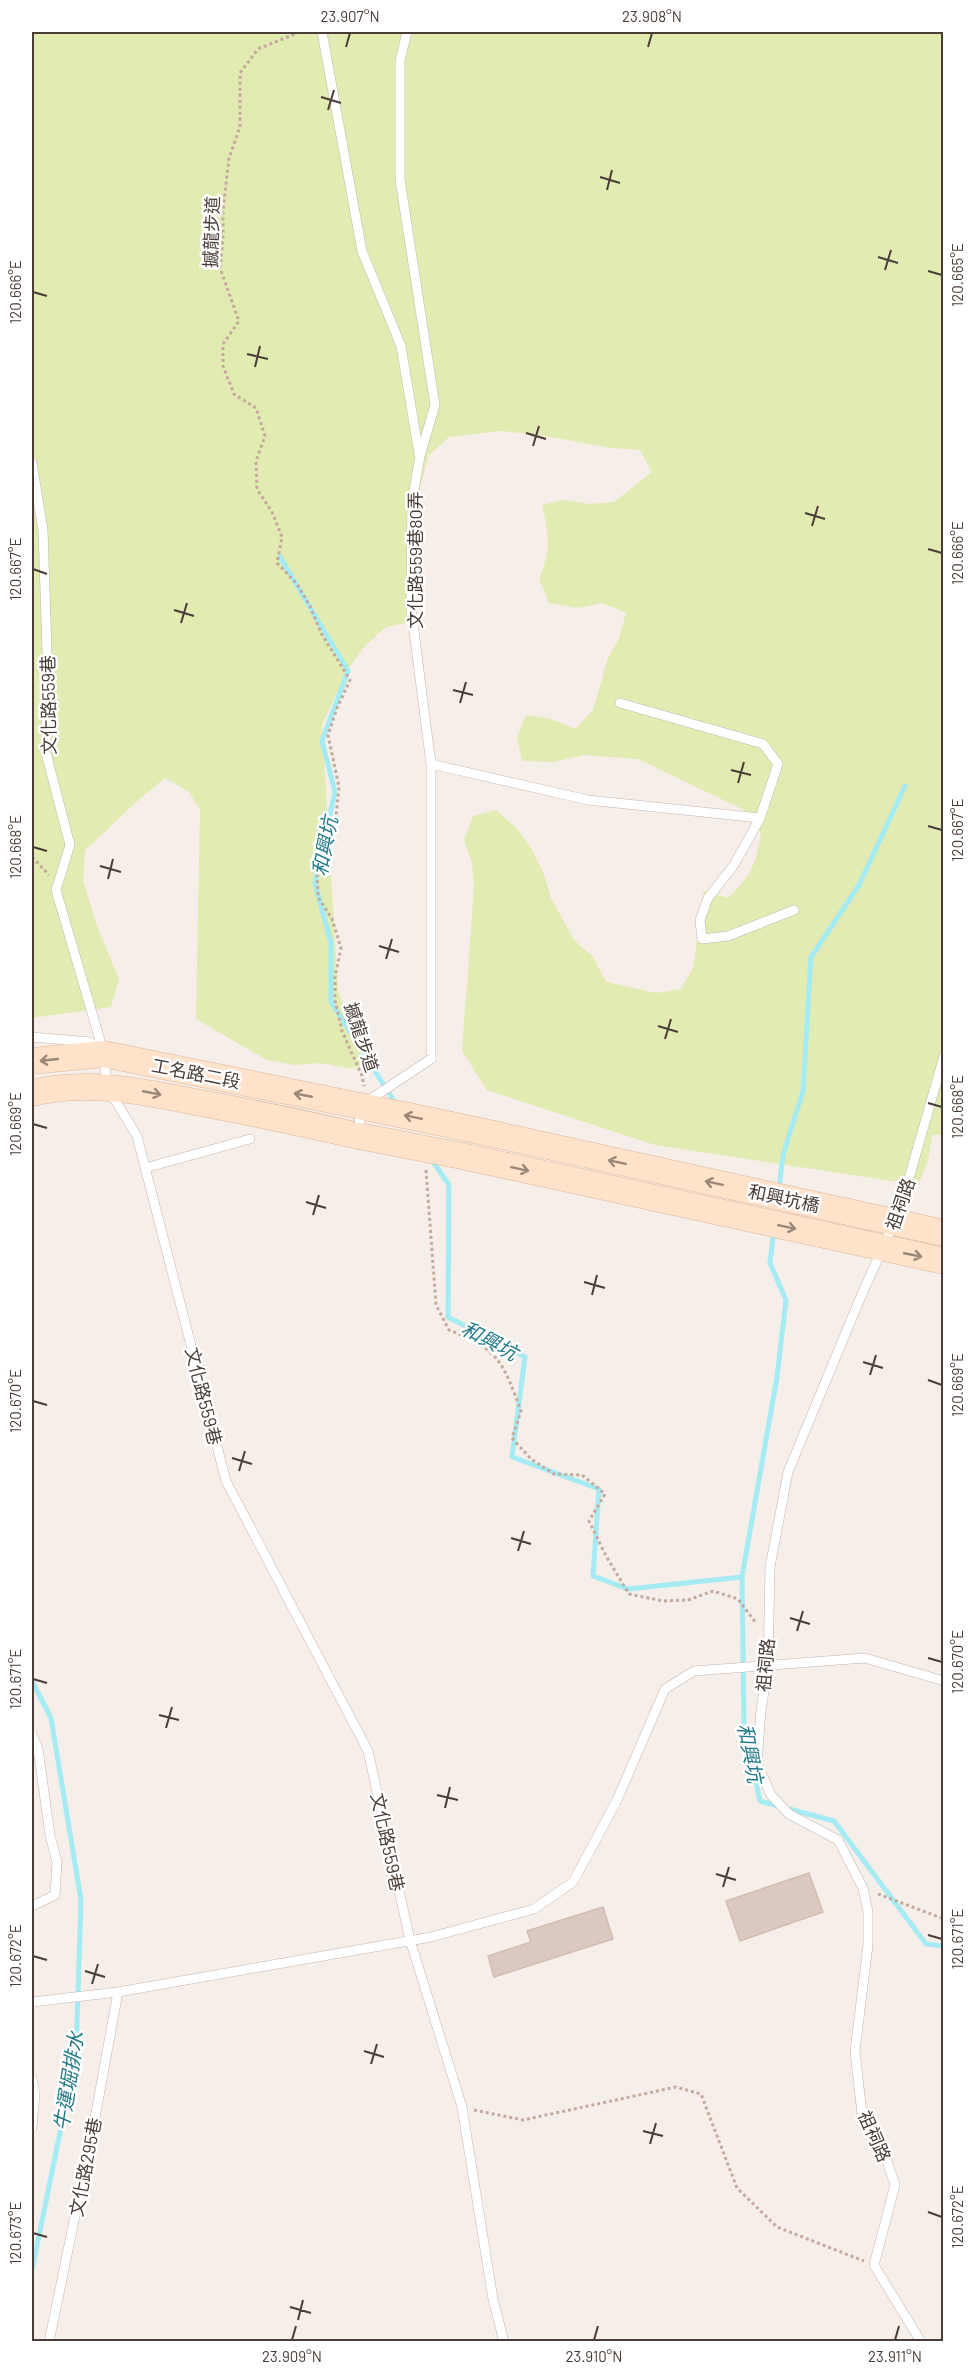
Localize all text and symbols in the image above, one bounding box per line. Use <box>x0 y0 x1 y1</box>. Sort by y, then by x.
text: 23.907°N <box>320 7 380 25</box>
text: 23.908°N <box>622 7 682 25</box>
street label: 撼龍步道 <box>199 196 223 268</box>
text: 120.665°E <box>948 243 966 307</box>
text: 120.666°E <box>6 260 24 324</box>
street label: 文化路559巷80弄 <box>404 491 426 629</box>
text: 120.666°E <box>948 521 966 585</box>
text: 120.667°E <box>6 537 24 601</box>
street label: 文化路559巷 <box>36 655 60 755</box>
text: 120.667°E <box>948 798 966 862</box>
water label: 和興坑 <box>306 811 342 878</box>
text: 120.668°E <box>6 815 24 879</box>
street label: 撼龍步道 <box>340 999 384 1075</box>
street label: 工名路二段 <box>150 1054 242 1092</box>
one-way arrow <box>40 1055 59 1066</box>
text: 120.668°E <box>948 1075 966 1139</box>
one-way arrow <box>142 1088 161 1099</box>
one-way arrow <box>293 1089 313 1100</box>
text: 120.669°E <box>6 1092 24 1156</box>
one-way arrow <box>404 1111 423 1122</box>
one-way arrow <box>607 1155 626 1167</box>
one-way arrow <box>509 1164 529 1175</box>
street label: 祖祠路 <box>881 1175 919 1233</box>
one-way arrow <box>704 1177 724 1188</box>
street label: 和興坑橋 <box>746 1180 822 1216</box>
one-way arrow <box>777 1222 796 1234</box>
one-way arrow <box>903 1250 923 1261</box>
water label: 和興坑 <box>458 1315 525 1366</box>
street label: 文化路559巷 <box>181 1345 227 1447</box>
text: 120.669°E <box>948 1353 966 1417</box>
text: 120.670°E <box>6 1369 24 1433</box>
text: 120.670°E <box>948 1630 966 1694</box>
street label: 祖祠路 <box>752 1637 778 1693</box>
text: 120.671°E <box>6 1649 24 1709</box>
water label: 和興坑 <box>733 1721 769 1788</box>
street label: 文化路559巷 <box>367 1791 409 1893</box>
text: 120.671°E <box>948 1909 966 1969</box>
text: 120.672°E <box>6 1924 24 1988</box>
water label: 牛運堀排水 <box>48 2029 88 2132</box>
street label: 祖祠路 <box>854 2107 896 2165</box>
street label: 文化路295巷 <box>65 2116 105 2218</box>
text: 120.672°E <box>948 2185 966 2249</box>
text: 120.673°E <box>6 2201 24 2265</box>
text: 23.909°N <box>262 2347 322 2365</box>
text: 23.910°N <box>566 2347 622 2365</box>
text: 23.911°N <box>868 2347 922 2365</box>

